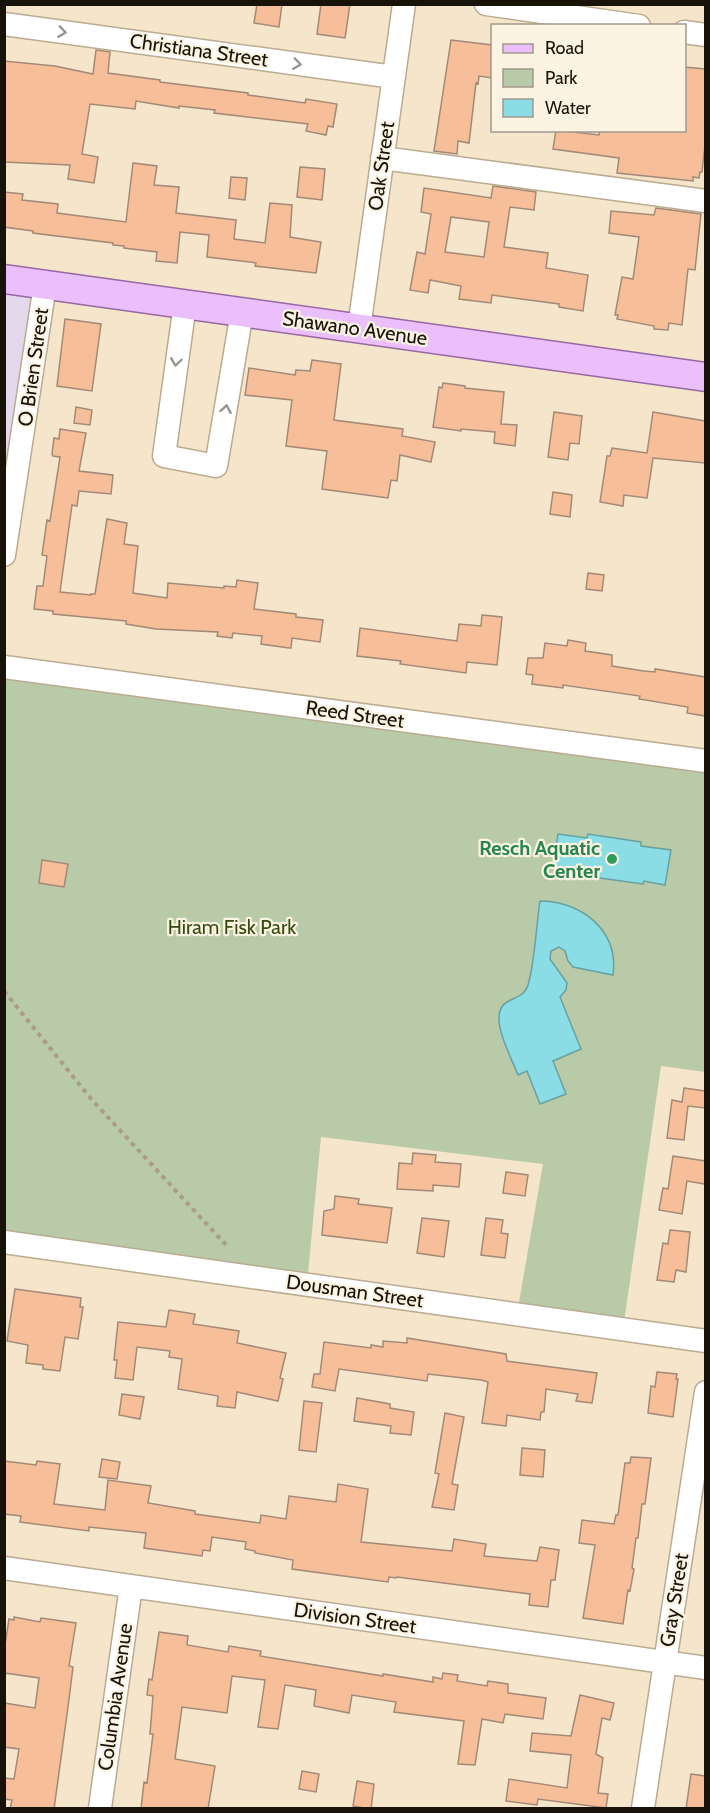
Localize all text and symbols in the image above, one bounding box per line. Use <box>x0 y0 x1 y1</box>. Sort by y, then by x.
legend <box>491 24 686 132</box>
one-way arrow <box>58 25 67 37</box>
street label: Christiana Street <box>128 28 270 72</box>
text: Road <box>545 37 584 59</box>
one-way arrow <box>293 57 302 69</box>
text: Park <box>545 67 578 89</box>
text: Water <box>545 97 591 119</box>
street label: Oak Street <box>363 120 399 212</box>
street label: O Brien Street <box>13 306 53 428</box>
street label: Shawano Avenue <box>281 306 429 350</box>
one-way arrow <box>170 358 183 367</box>
one-way arrow <box>219 404 232 414</box>
street label: Reed Street <box>304 695 406 733</box>
place label: Resch Aquatic Center <box>479 836 600 883</box>
marker: Resch Aquatic Center <box>605 852 619 866</box>
park label: Hiram Fisk Park <box>168 915 296 939</box>
street label: Dousman Street <box>285 1269 425 1313</box>
street label: Gray Street <box>655 1551 693 1649</box>
street label: Division Street <box>292 1598 418 1639</box>
street label: Columbia Avenue <box>93 1622 137 1772</box>

